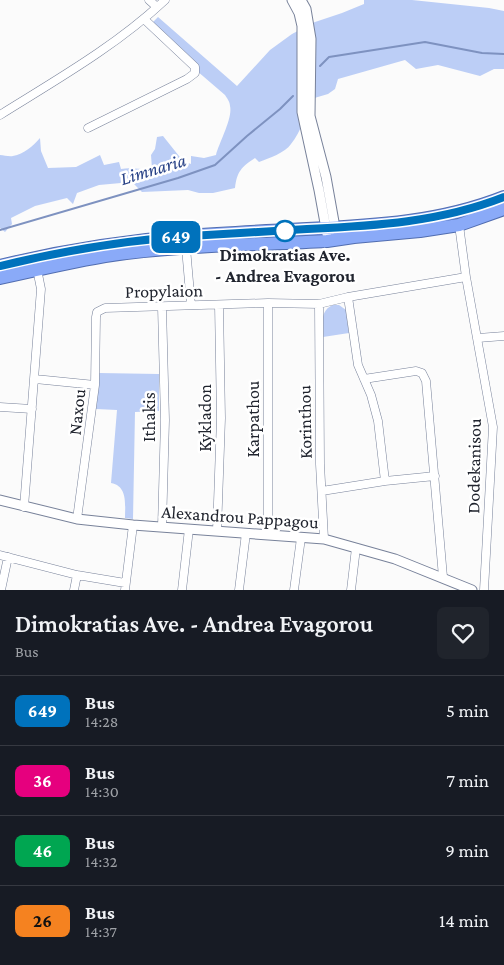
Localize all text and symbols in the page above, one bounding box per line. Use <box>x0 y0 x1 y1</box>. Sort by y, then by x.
water label: Limnaria <box>118 149 189 189</box>
marker: Dimokratias Ave. - Andrea Evagorou <box>274 220 296 242</box>
line badge: 649 <box>147 221 205 253</box>
text: 649 <box>161 227 191 247</box>
place label: Dimokratias Ave. - Andrea Evagorou <box>215 245 356 286</box>
street label: Propylaion <box>125 280 204 302</box>
street label: Karpathou <box>243 380 263 457</box>
street label: Kykladon <box>195 384 215 452</box>
street label: Korinthou <box>294 384 316 459</box>
street label: Naxou <box>65 387 89 436</box>
street label: Ithakis <box>139 392 159 442</box>
street label: Dodekanisou <box>463 418 485 514</box>
street label: Alexandrou Pappagou <box>161 502 320 533</box>
button: heart <box>437 607 489 659</box>
text: Dimokratias Ave. - Andrea Evagorou <box>15 610 373 637</box>
text: Bus <box>15 643 39 660</box>
text: Bus <box>85 692 115 713</box>
text: 5 min <box>446 700 489 721</box>
text: 649 <box>28 701 57 721</box>
text: 14:28 <box>85 713 118 730</box>
text: Bus <box>85 762 115 783</box>
text: 7 min <box>446 770 489 791</box>
text: 36 <box>33 771 52 791</box>
text: 14:30 <box>85 783 119 800</box>
text: Bus <box>85 832 115 853</box>
text: 9 min <box>445 840 489 861</box>
text: 46 <box>33 841 52 861</box>
text: 14:32 <box>85 853 117 870</box>
text: Bus <box>85 902 115 923</box>
text: 14 min <box>439 910 489 931</box>
text: 26 <box>33 911 52 931</box>
text: 14:37 <box>85 923 117 940</box>

